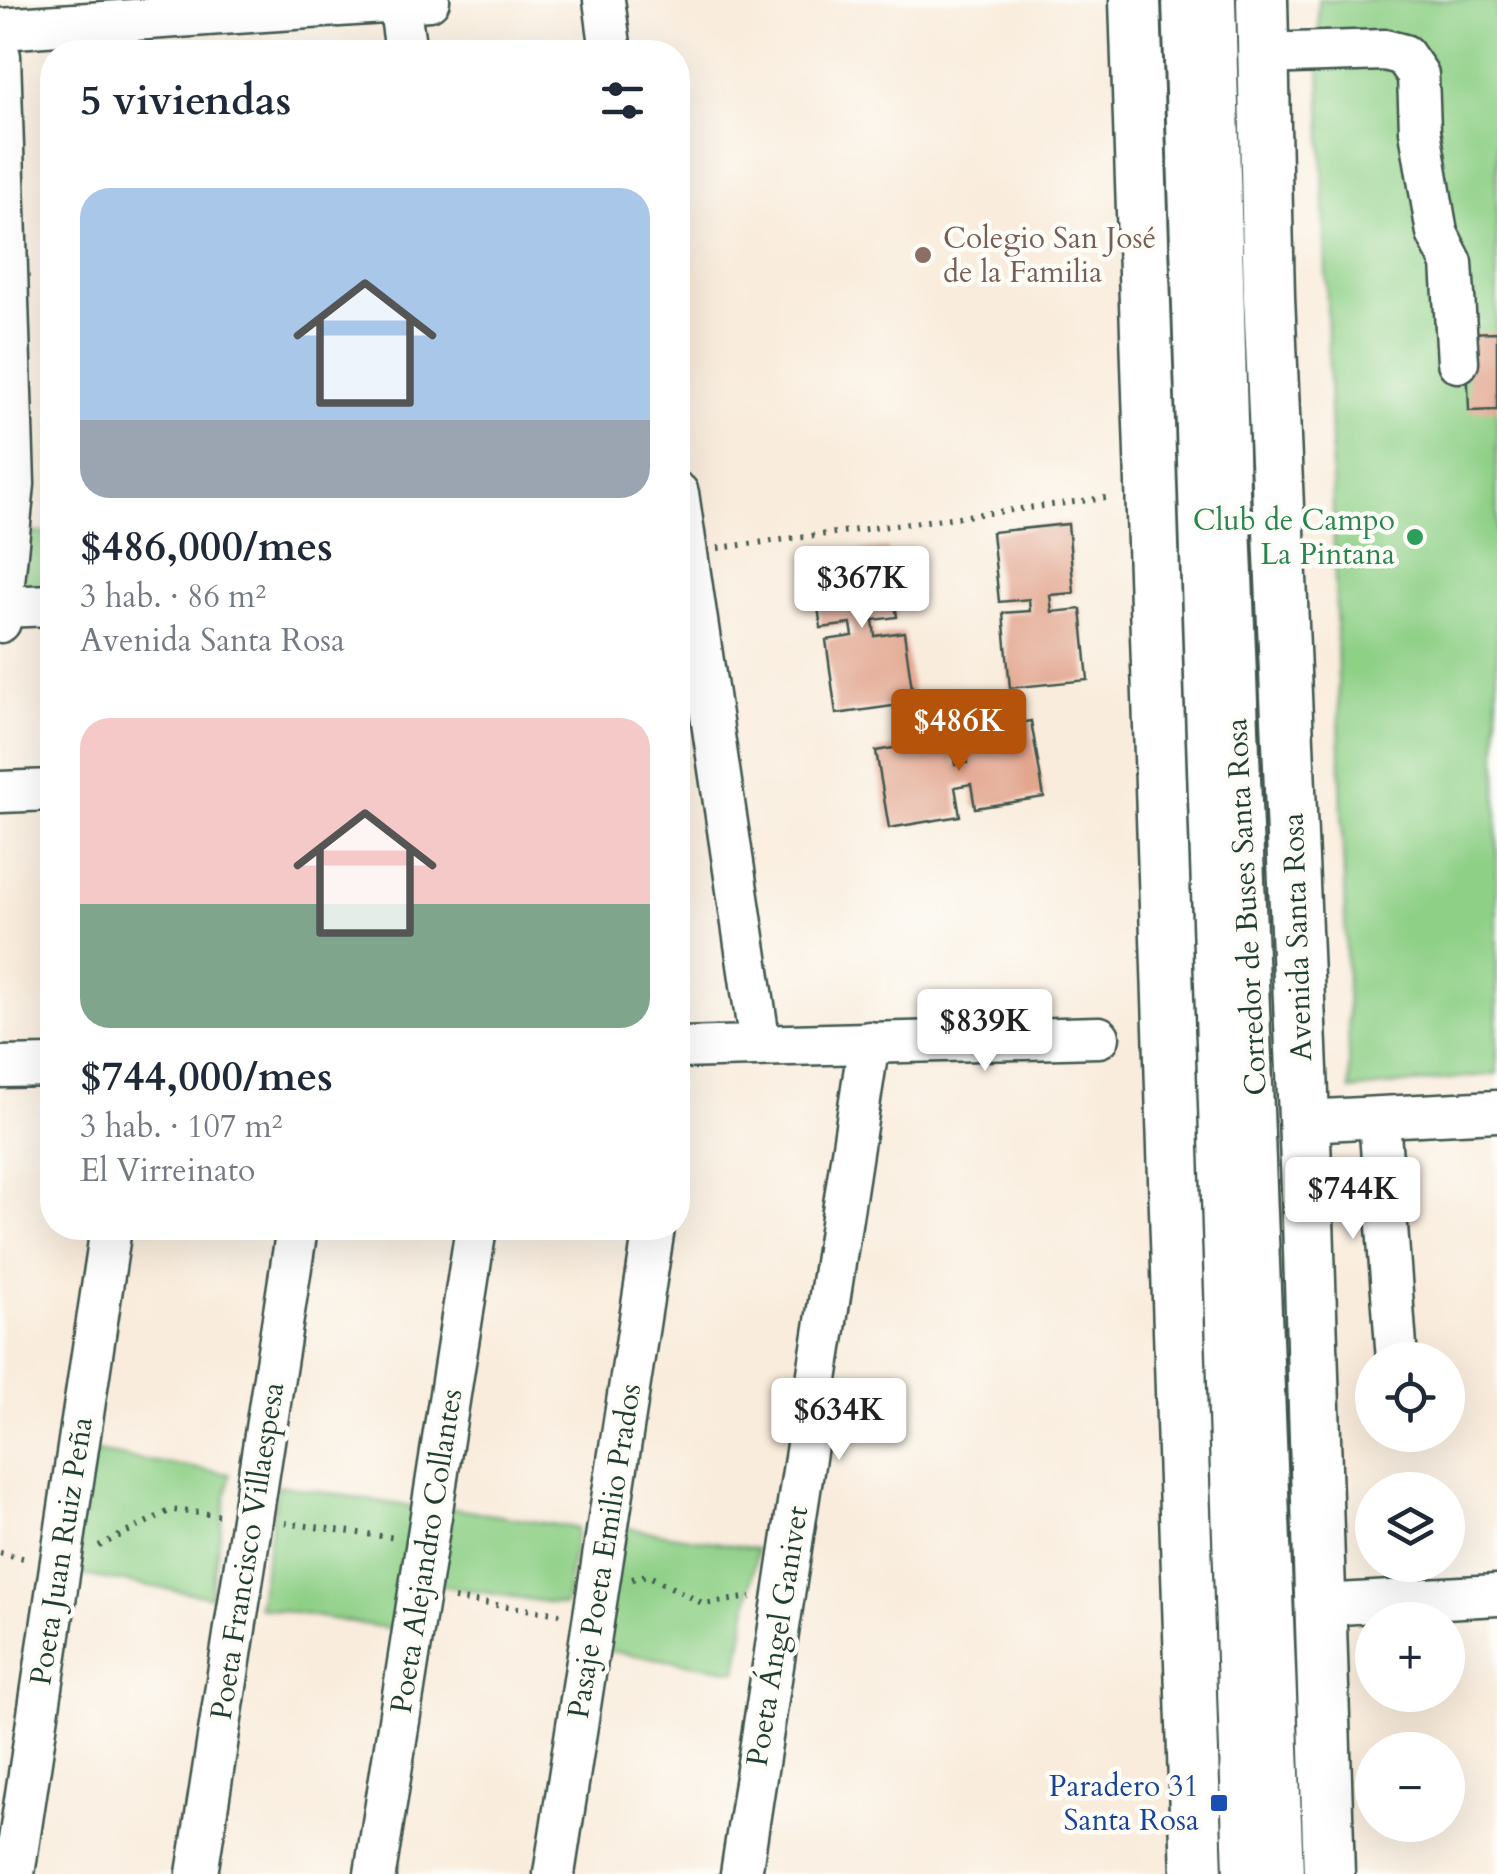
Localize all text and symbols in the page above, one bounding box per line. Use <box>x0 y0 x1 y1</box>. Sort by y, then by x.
text: 5 viviendas <box>80 72 291 129</box>
icon: filters <box>595 73 650 128</box>
place label: Colegio San José de la Familia <box>943 218 1156 293</box>
marker: Colegio San José de la Familia <box>912 244 934 266</box>
icon: home <box>275 253 455 433</box>
place label: Club de Campo La Pintana <box>1193 500 1395 575</box>
text: $486,000/mes <box>80 518 333 575</box>
marker: Club de Campo La Pintana <box>1404 526 1426 548</box>
pin: $367K <box>792 546 932 631</box>
text: $367K <box>816 556 908 600</box>
text: 3 hab. · 86 m² <box>80 575 266 619</box>
text: Avenida Santa Rosa <box>80 619 345 663</box>
pin: $486K <box>889 689 1029 774</box>
text: $486K <box>913 699 1005 743</box>
street label: Corredor de Buses Santa Rosa <box>1216 717 1277 1097</box>
icon: home <box>275 783 455 963</box>
street label: Avenida Santa Rosa <box>1273 812 1322 1062</box>
pin: $839K <box>915 989 1055 1074</box>
text: $839K <box>939 999 1031 1043</box>
text: $744,000/mes <box>80 1048 333 1105</box>
text: 3 hab. · 107 m² <box>80 1105 283 1149</box>
text: El Virreinato <box>80 1149 255 1193</box>
pin: $744K <box>1283 1157 1423 1242</box>
text: $744K <box>1307 1167 1399 1211</box>
map controls <box>1355 1342 1465 1842</box>
button: locate <box>1355 1342 1465 1452</box>
pin: $634K <box>769 1378 909 1463</box>
street label: Poeta Francisco Villaespesa <box>201 1379 294 1723</box>
street label: Pasaje Poeta Emilio Prados <box>558 1381 651 1721</box>
street label: Poeta Alejandro Collantes <box>381 1386 472 1716</box>
text: $634K <box>793 1388 885 1432</box>
street label: Poeta Juan Ruiz Peña <box>20 1414 103 1688</box>
button: layers <box>1355 1472 1465 1582</box>
street label: Poeta Ángel Ganivet <box>737 1502 818 1769</box>
button: + <box>1355 1602 1465 1712</box>
button: − <box>1355 1732 1465 1842</box>
place label: Paradero 31 Santa Rosa <box>1049 1766 1199 1841</box>
marker: Paradero 31 Santa Rosa <box>1208 1792 1230 1814</box>

